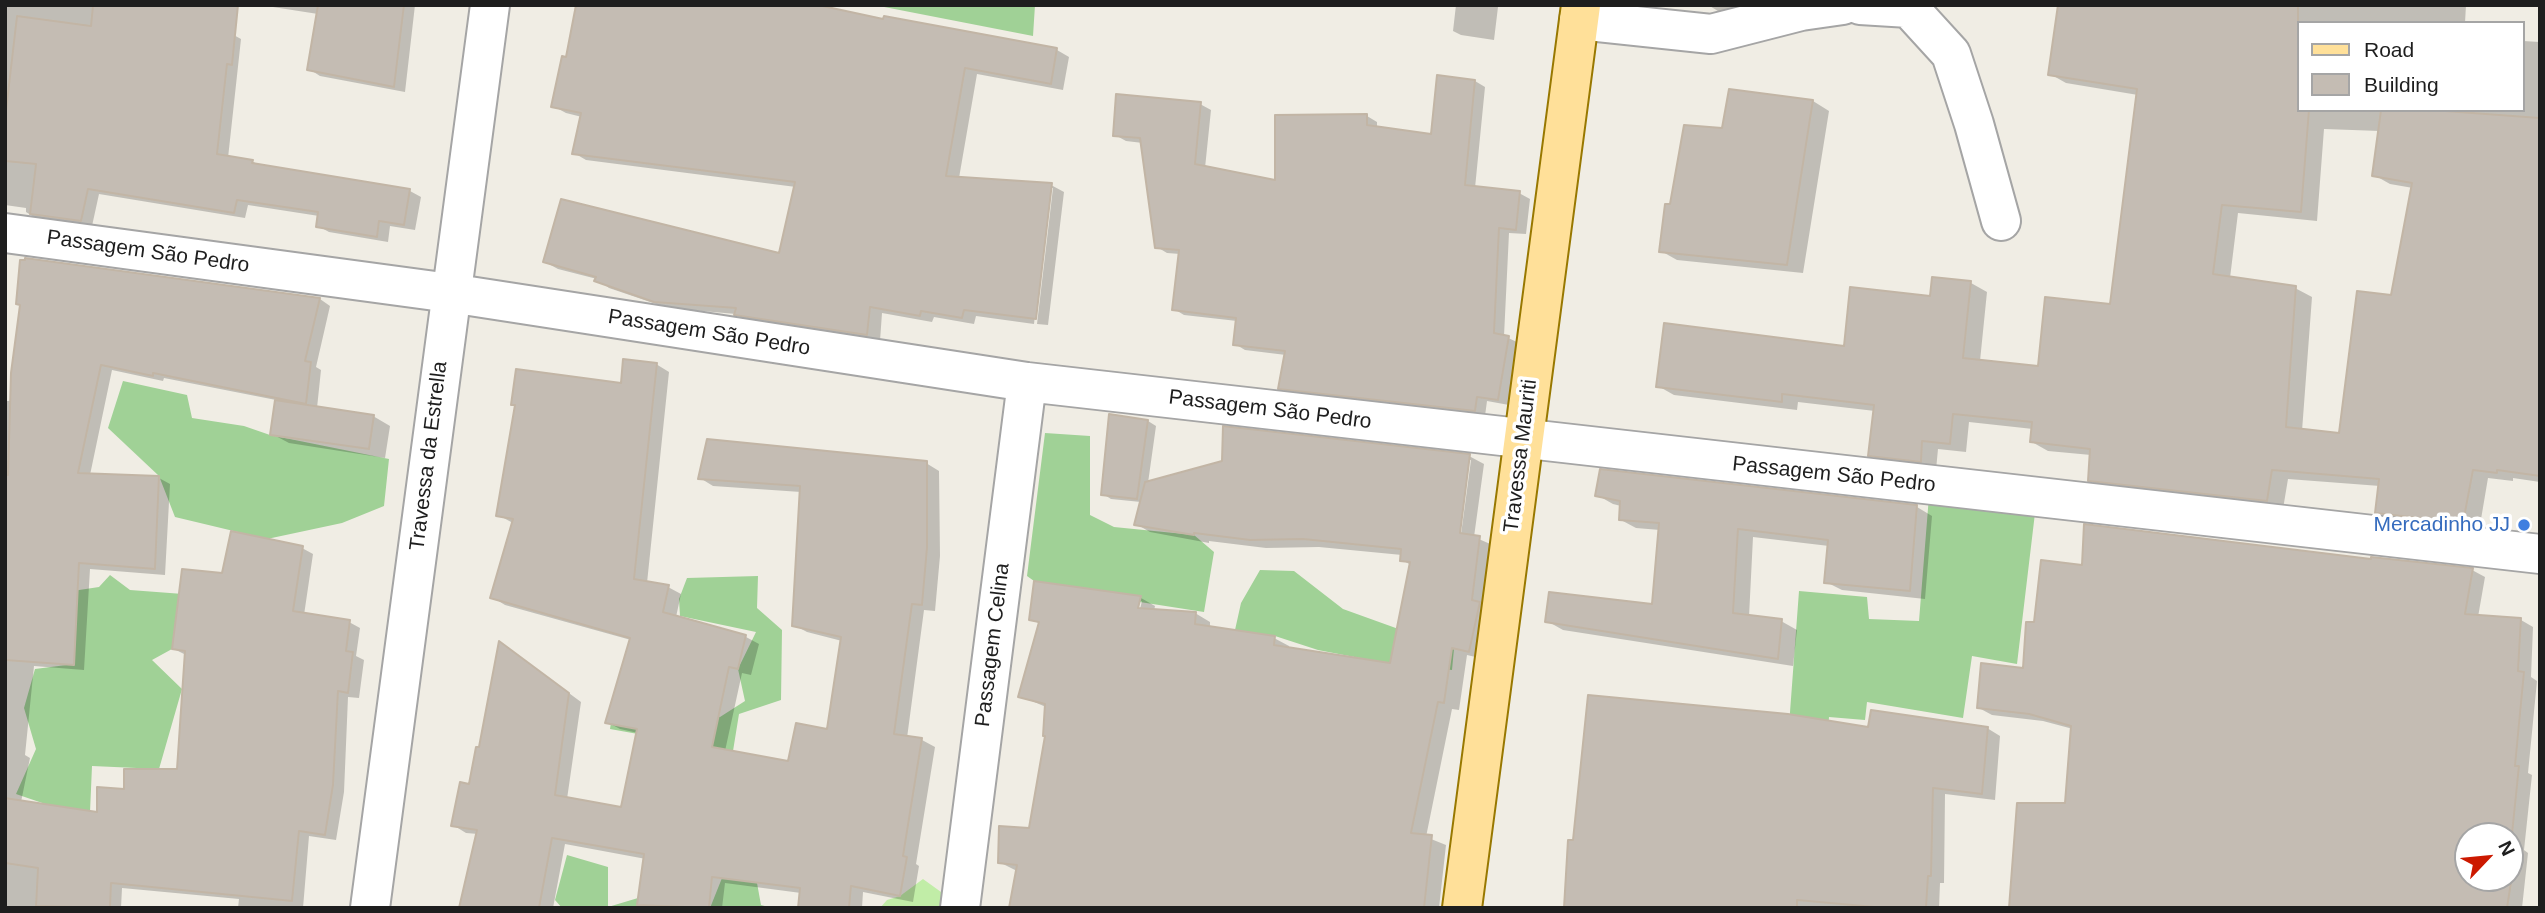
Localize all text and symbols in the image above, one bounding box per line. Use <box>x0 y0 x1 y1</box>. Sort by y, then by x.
legend <box>2296 21 2524 112</box>
text: Road <box>2364 38 2414 61</box>
text: Building <box>2364 73 2439 96</box>
street label: Passagem São Pedro <box>45 225 251 279</box>
street label: Passagem São Pedro <box>606 305 812 361</box>
street label: Travessa da Estrella <box>405 360 453 552</box>
street label: Travessa Mauriti <box>1499 378 1543 534</box>
street label: Passagem São Pedro <box>1167 385 1373 435</box>
street label: Passagem São Pedro <box>1731 452 1937 498</box>
place label: Mercadinho JJ <box>2373 512 2510 538</box>
marker: Mercadinho JJ <box>2516 517 2532 533</box>
street label: Passagem Celina <box>970 562 1016 728</box>
north arrow <box>2454 822 2524 892</box>
text: N <box>2494 838 2519 859</box>

